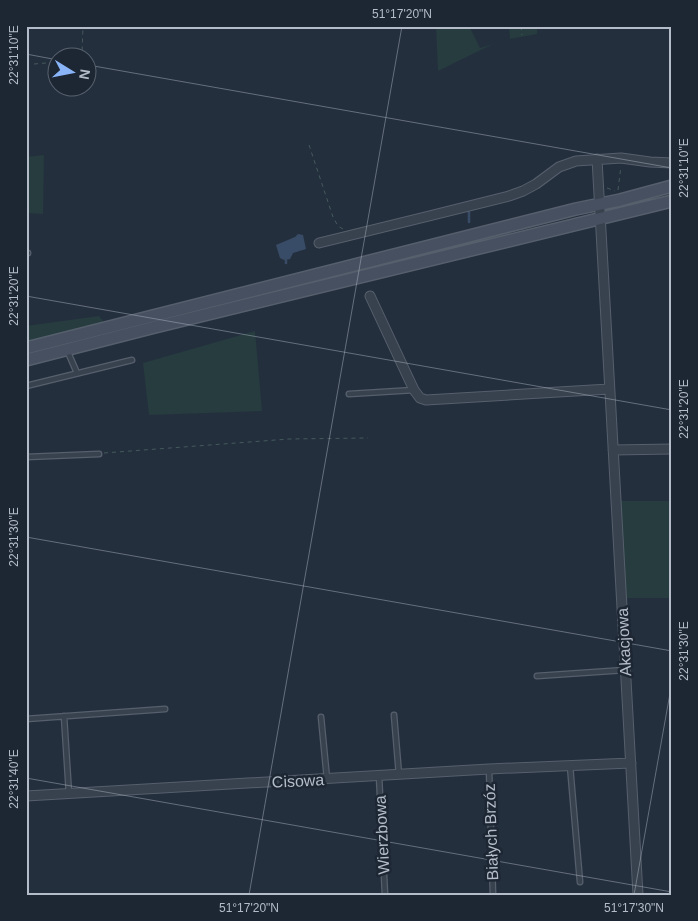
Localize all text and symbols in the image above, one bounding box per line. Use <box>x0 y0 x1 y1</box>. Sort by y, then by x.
text: 51°17'20"N <box>372 7 432 21</box>
text: 22°31'10"E <box>7 25 21 85</box>
north arrow <box>48 48 98 98</box>
text: N <box>76 68 94 81</box>
text: 22°31'10"E <box>677 138 691 198</box>
text: 22°31'20"E <box>7 266 21 326</box>
text: 22°31'20"E <box>677 379 691 439</box>
text: 22°31'30"E <box>7 507 21 567</box>
street label: Akacjowa <box>614 607 634 677</box>
text: 22°31'30"E <box>677 621 691 681</box>
text: 22°31'40"E <box>7 749 21 809</box>
street label: Cisowa <box>271 771 325 791</box>
street label: Białych Brzóz <box>481 783 501 881</box>
street label: Wierzbowa <box>371 795 393 875</box>
text: 51°17'20"N <box>219 901 279 915</box>
text: 51°17'30"N <box>604 901 664 915</box>

